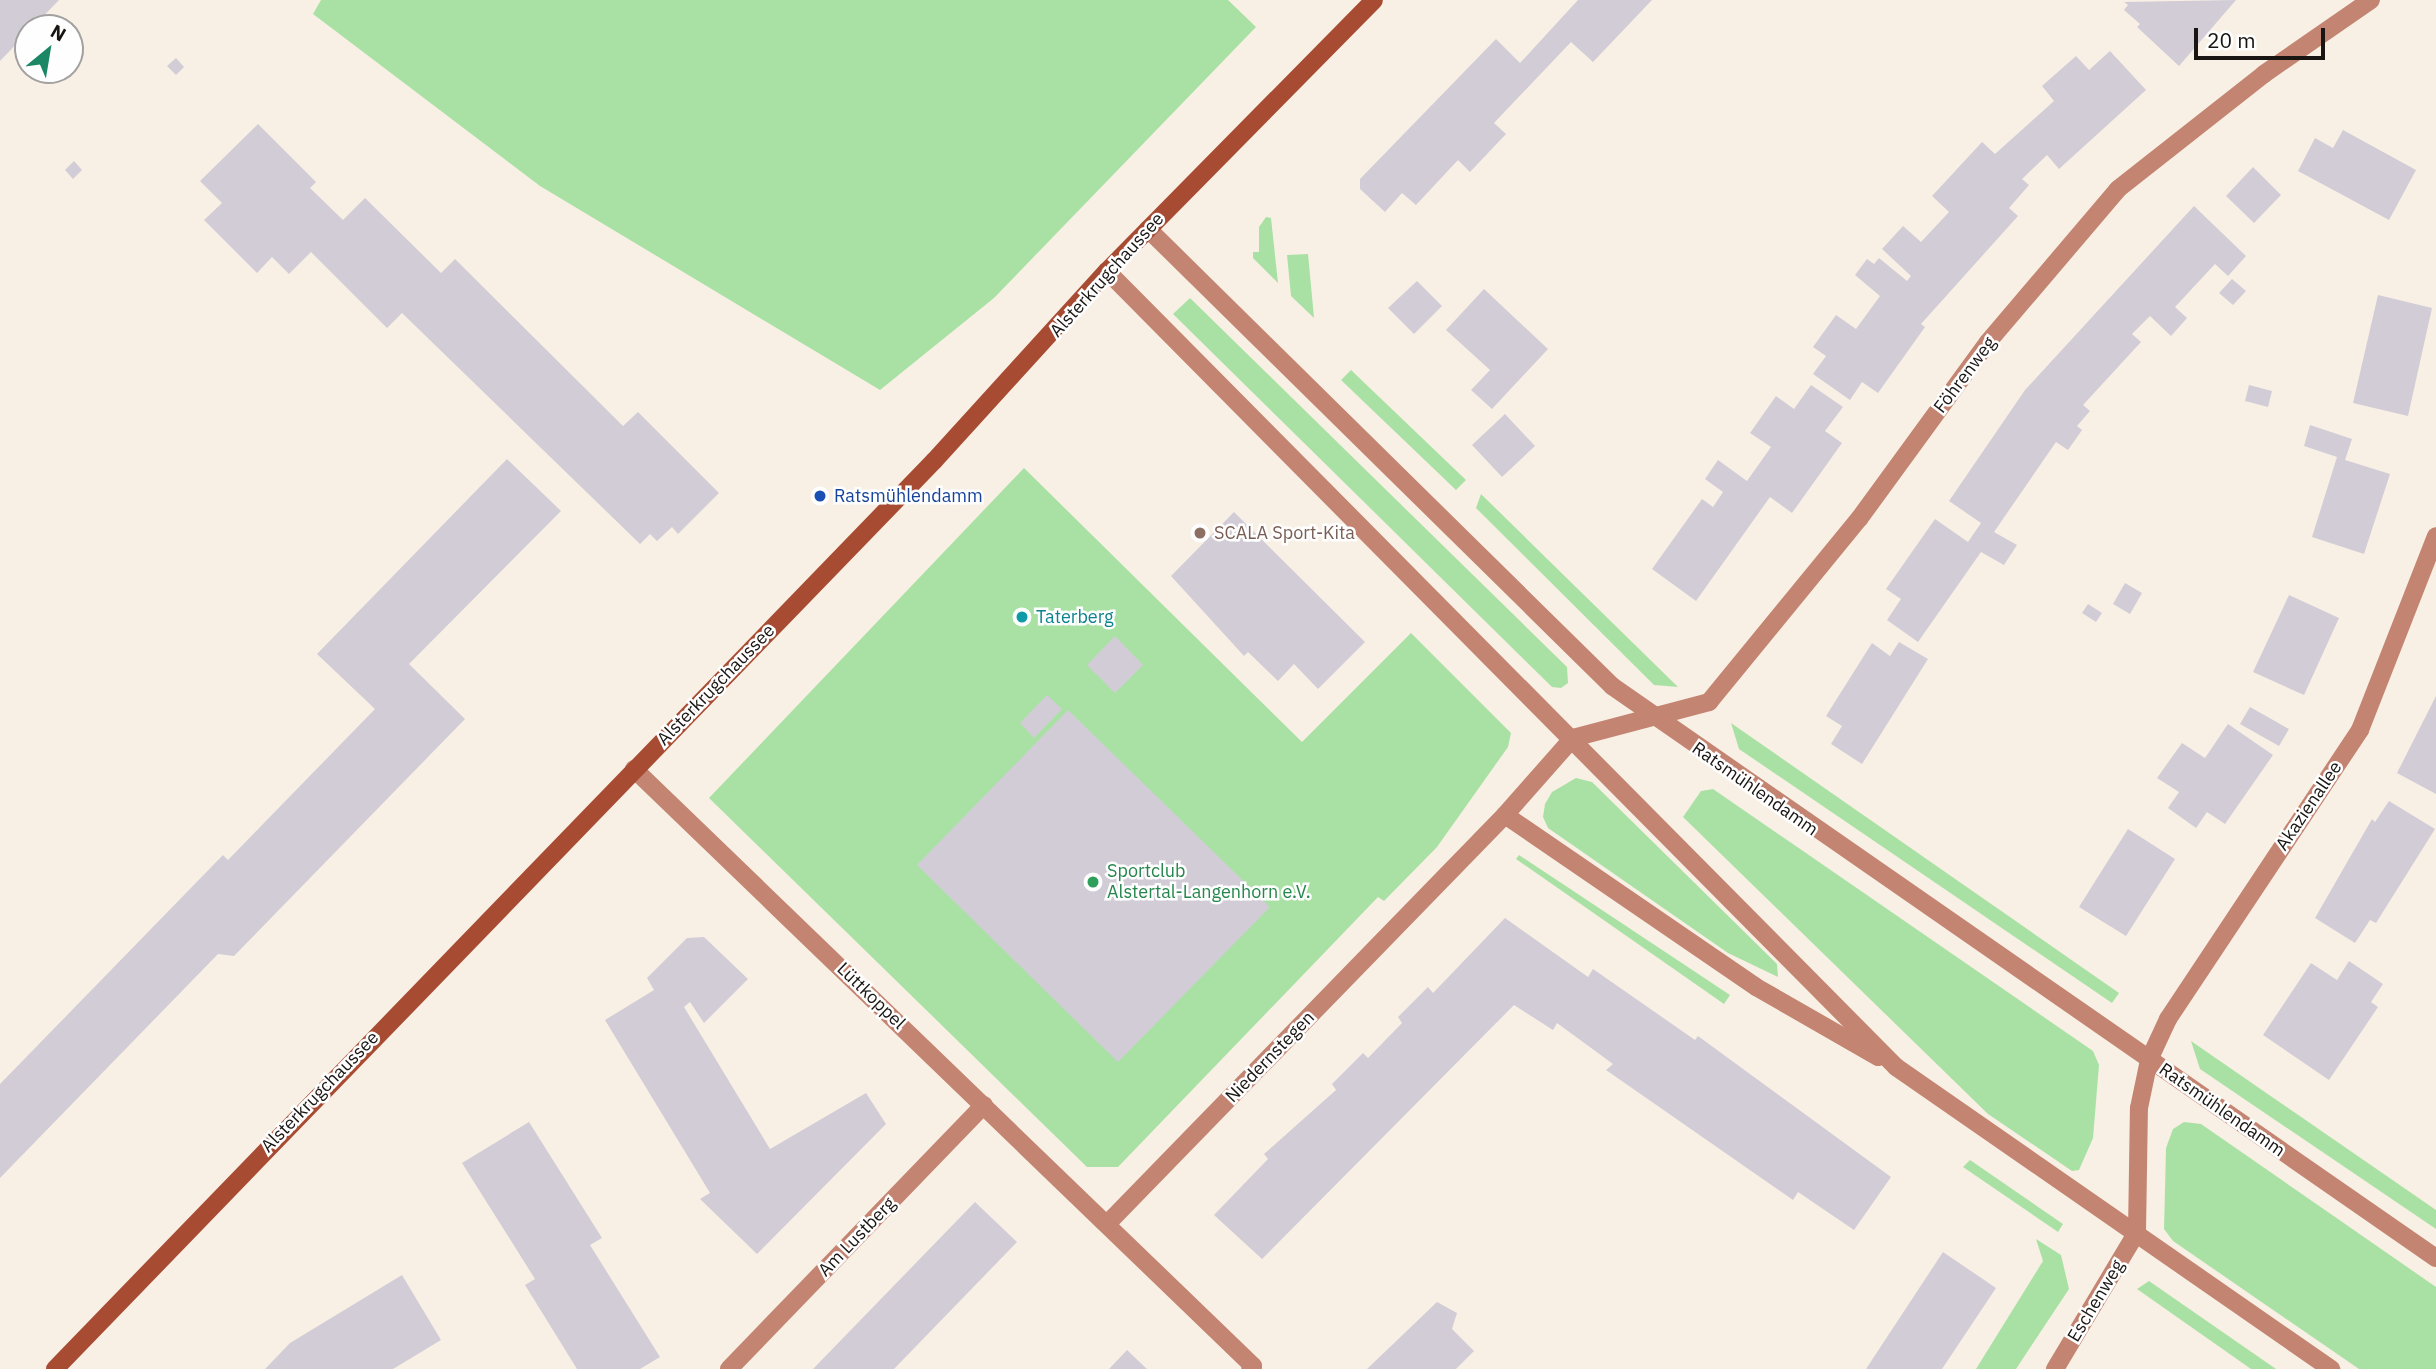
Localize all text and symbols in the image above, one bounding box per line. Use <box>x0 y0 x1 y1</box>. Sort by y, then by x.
north arrow <box>14 14 84 84</box>
scale bar <box>2198 14 2329 58</box>
text: N <box>47 19 70 46</box>
text: 20 m <box>2207 26 2256 54</box>
street label: Alsterkrugchaussee <box>1046 208 1168 342</box>
street label: Föhrenweg <box>1929 333 2001 417</box>
place label: Ratsmühlendamm <box>834 485 983 507</box>
marker: Ratsmühlendamm <box>812 488 828 504</box>
place label: SCALA Sport-Kita <box>1214 522 1355 544</box>
marker: SCALA Sport-Kita <box>1192 525 1208 541</box>
place label: Taterberg <box>1036 606 1113 628</box>
marker: Taterberg <box>1014 609 1030 625</box>
street label: Alsterkrugchaussee <box>653 620 779 750</box>
street label: Ratsmühlendamm <box>1688 738 1822 840</box>
street label: Akazienallee <box>2271 757 2347 855</box>
place label: Sportclub Alstertal-Langenhorn e.V. <box>1107 861 1311 903</box>
marker: Sportclub Alstertal-Langenhorn e.V. <box>1085 874 1101 890</box>
street label: Lüttkoppel <box>832 958 910 1034</box>
street label: Niedernstegen <box>1221 1007 1319 1107</box>
street label: Alsterkrugchaussee <box>257 1027 383 1157</box>
street label: Ratsmühlendamm <box>2155 1059 2289 1161</box>
street label: Am Lustberg <box>814 1193 900 1281</box>
street label: Eschenweg <box>2063 1256 2129 1346</box>

